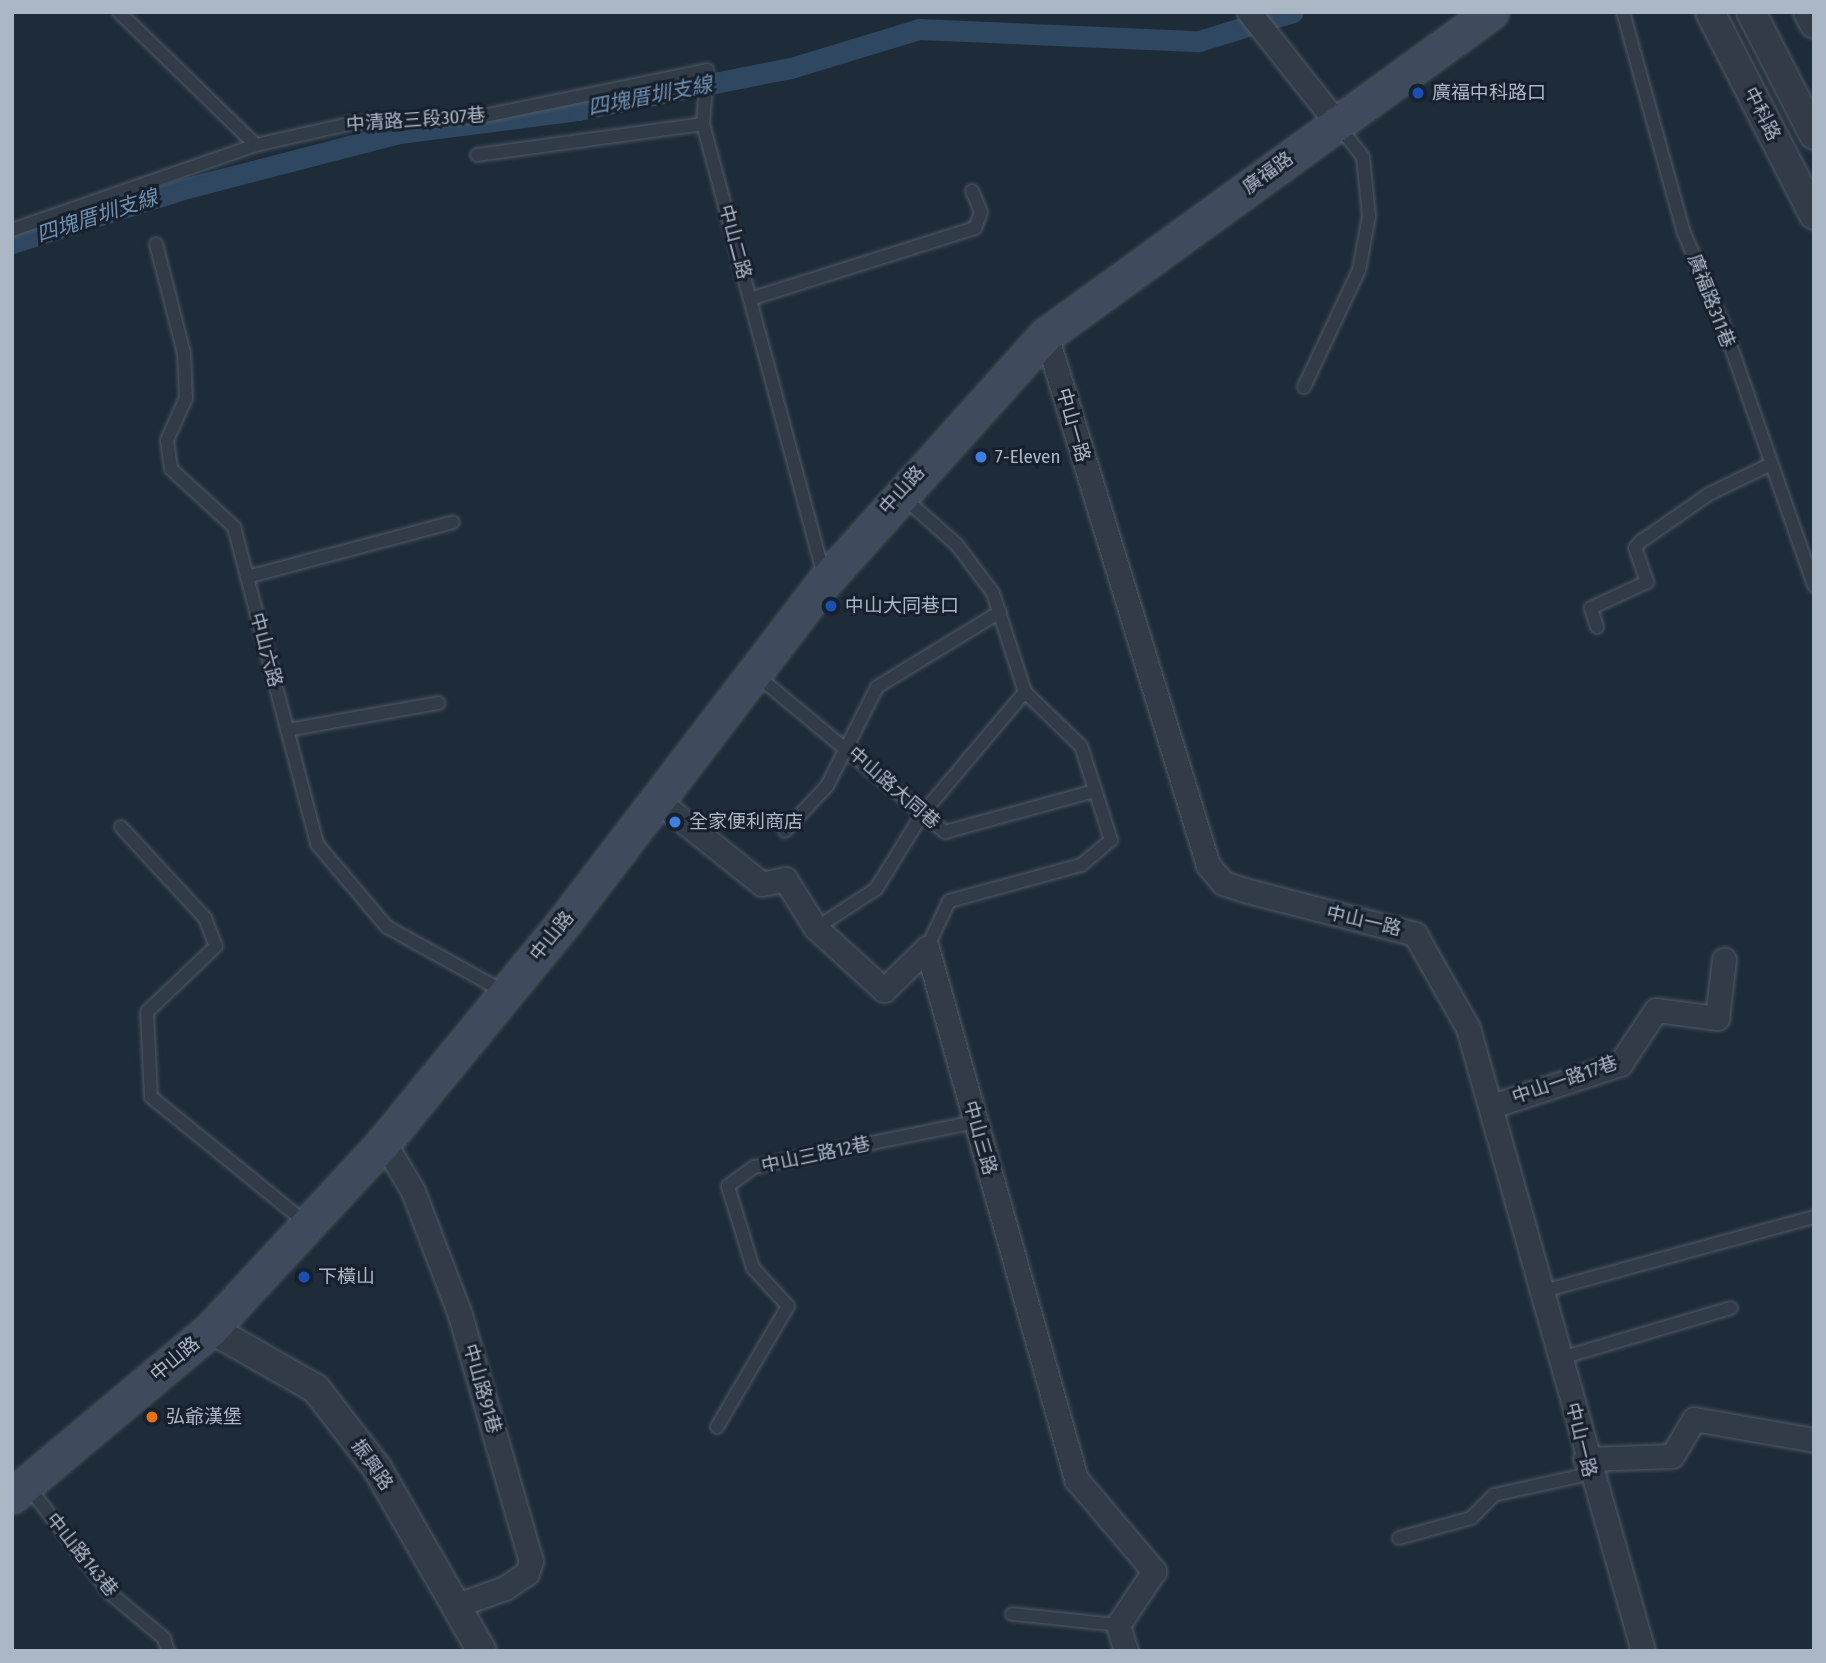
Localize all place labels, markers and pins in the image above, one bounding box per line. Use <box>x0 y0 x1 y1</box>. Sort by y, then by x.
place label: 廣福中科路口 <box>1432 82 1546 104</box>
marker: 廣福中科路口 <box>1410 85 1426 101</box>
place label: 7-Eleven <box>995 446 1060 468</box>
marker: 7-Eleven <box>973 449 989 465</box>
place label: 中山大同巷口 <box>845 595 959 617</box>
marker: 中山大同巷口 <box>823 598 839 614</box>
place label: 全家便利商店 <box>689 811 803 833</box>
marker: 全家便利商店 <box>667 814 683 830</box>
place label: 下橫山 <box>318 1266 375 1288</box>
marker: 下橫山 <box>296 1269 312 1285</box>
place label: 弘爺漢堡 <box>166 1406 242 1428</box>
marker: 弘爺漢堡 <box>144 1409 160 1425</box>

